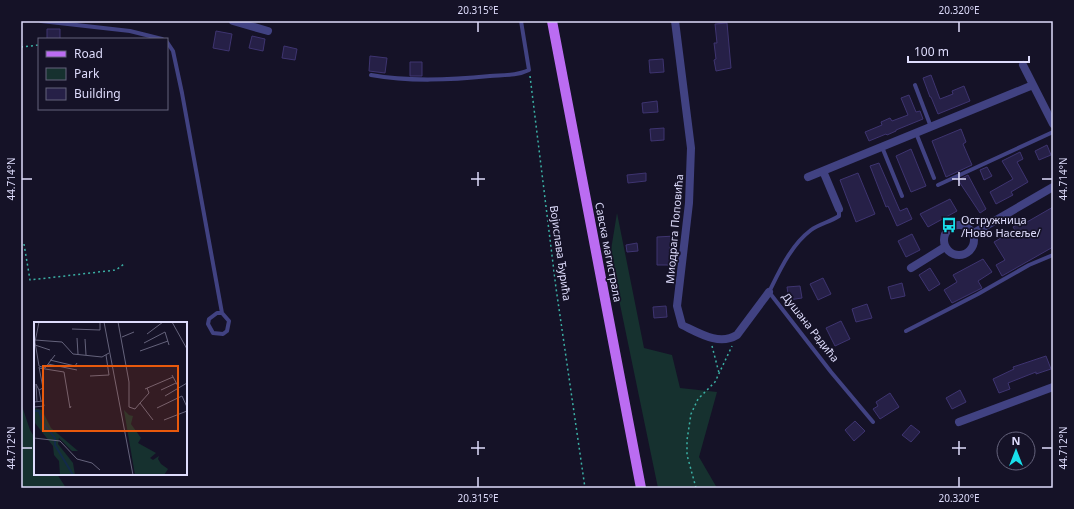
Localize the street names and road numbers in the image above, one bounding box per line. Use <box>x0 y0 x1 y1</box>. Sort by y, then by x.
street label: Миодрага Поповића <box>662 173 686 285</box>
street label: Савска магистрала <box>592 201 626 303</box>
street label: Војислава Ђурића <box>547 204 575 302</box>
street label: Душана Радића <box>779 289 843 365</box>

